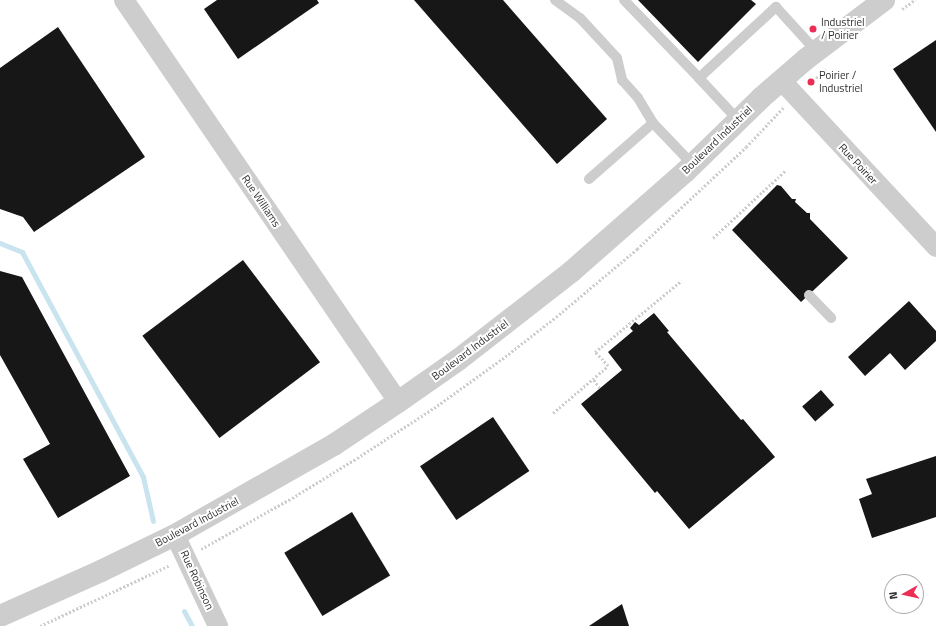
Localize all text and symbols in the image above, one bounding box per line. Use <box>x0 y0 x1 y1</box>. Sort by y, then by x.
place label: Industriel / Poirier <box>821 16 865 42</box>
marker: Industriel / Poirier <box>808 24 818 34</box>
place label: Poirier / Industriel <box>819 69 863 95</box>
marker: Poirier / Industriel <box>806 77 816 87</box>
street label: Boulevard Industriel <box>679 103 755 177</box>
street label: Rue Poirier <box>836 141 880 187</box>
street label: Rue Williams <box>239 172 283 230</box>
street label: Boulevard Industriel <box>429 317 511 383</box>
street label: Boulevard Industriel <box>153 494 241 550</box>
street label: Rue Robinson <box>177 548 217 612</box>
north arrow <box>884 574 924 614</box>
text: N <box>885 591 902 600</box>

